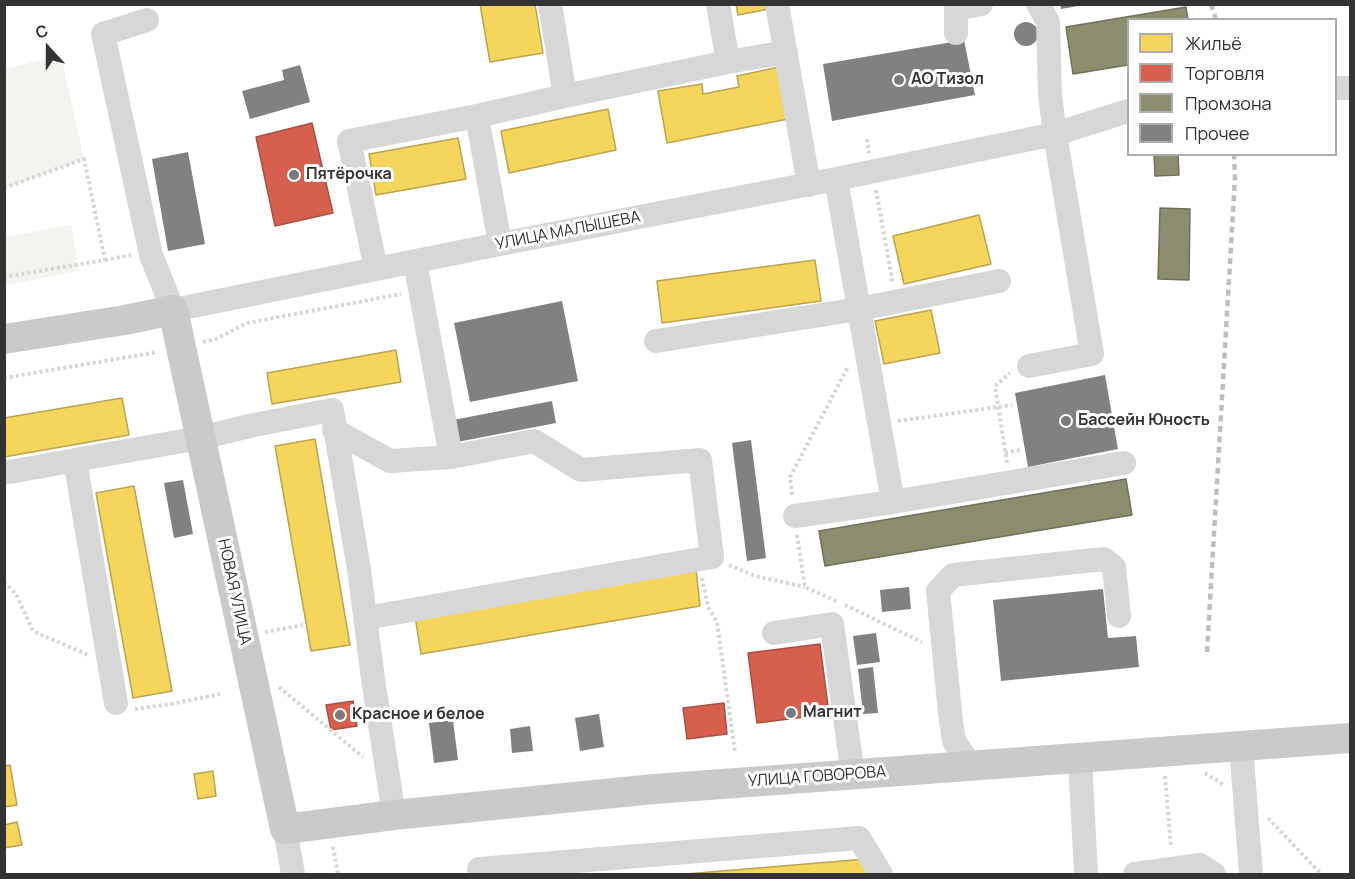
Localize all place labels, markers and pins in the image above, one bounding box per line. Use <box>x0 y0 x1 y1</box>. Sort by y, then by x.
place label: АО Тизол <box>911 70 984 90</box>
marker: АО Тизол <box>892 73 906 87</box>
place label: Пятёрочка <box>306 165 392 185</box>
marker: Пятёрочка <box>287 168 301 182</box>
place label: Бассейн Юность <box>1078 411 1210 431</box>
marker: Бассейн Юность <box>1059 414 1073 428</box>
place label: Магнит <box>803 703 862 723</box>
place label: Красное и белое <box>352 705 485 725</box>
marker: Магнит <box>784 706 798 720</box>
marker: Красное и белое <box>333 708 347 722</box>

